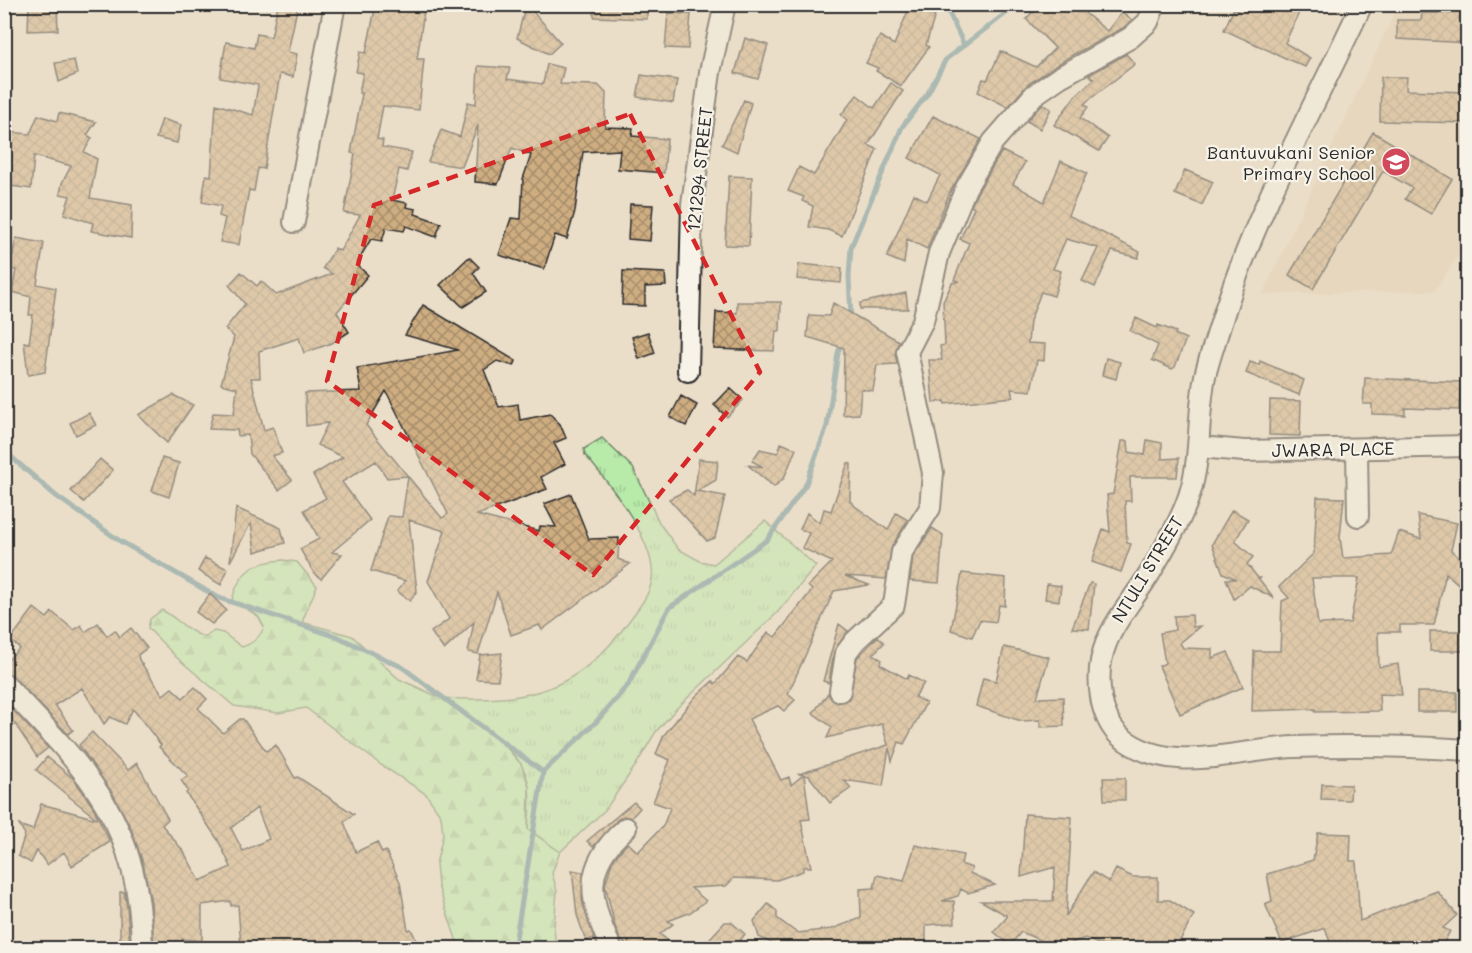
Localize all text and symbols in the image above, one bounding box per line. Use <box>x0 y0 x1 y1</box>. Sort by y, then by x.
street label: 121294 STREET <box>681 105 717 233</box>
place label: Bantuvukani Senior Primary School <box>1207 140 1375 185</box>
school or university icon: Bantuvukani Senior Primary School <box>1380 146 1412 178</box>
street label: JWARA PLACE <box>1271 436 1395 462</box>
street label: NTULI STREET <box>1106 511 1188 627</box>

